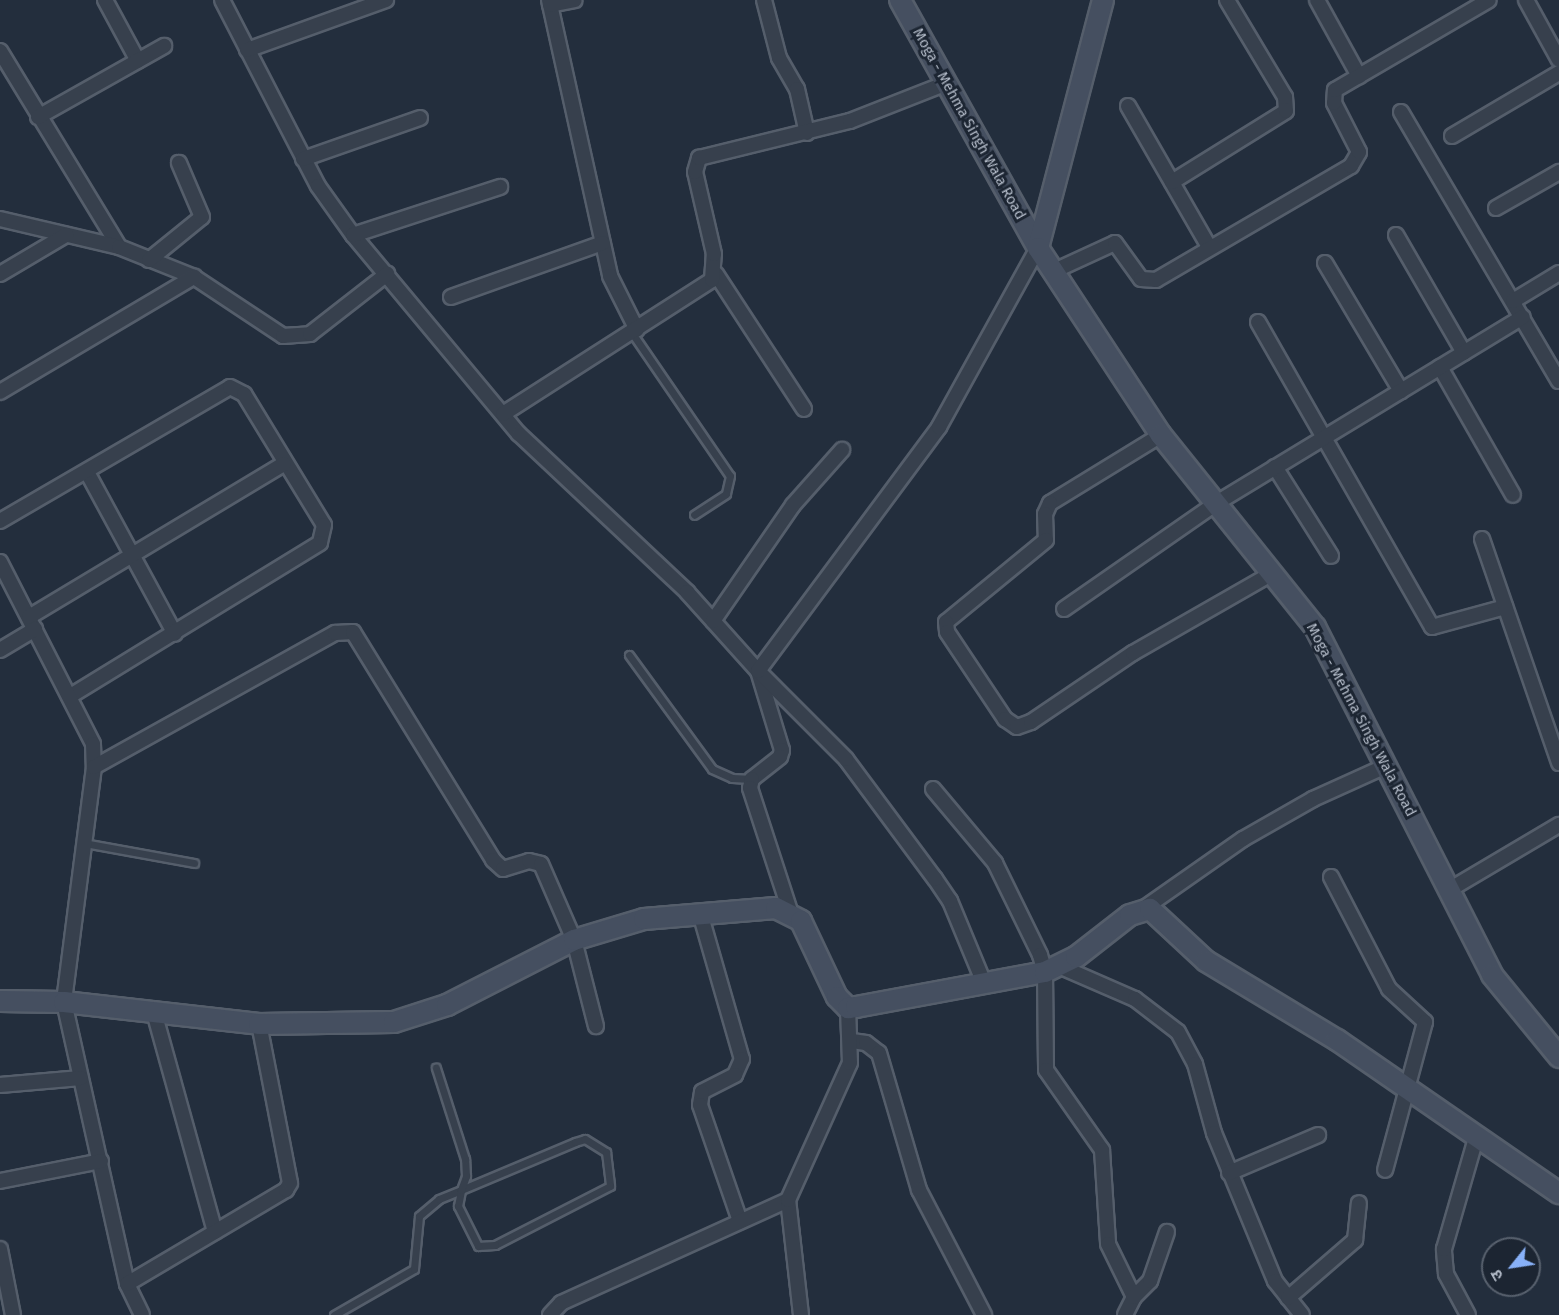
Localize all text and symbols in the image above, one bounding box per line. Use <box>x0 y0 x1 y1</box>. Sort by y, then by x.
street label: Moga - Mehma Singh Wala Road <box>909 25 1029 223</box>
street label: Moga - Mehma Singh Wala Road <box>1302 620 1420 820</box>
north arrow <box>1481 1237 1541 1297</box>
text: उ <box>1486 1266 1507 1284</box>

